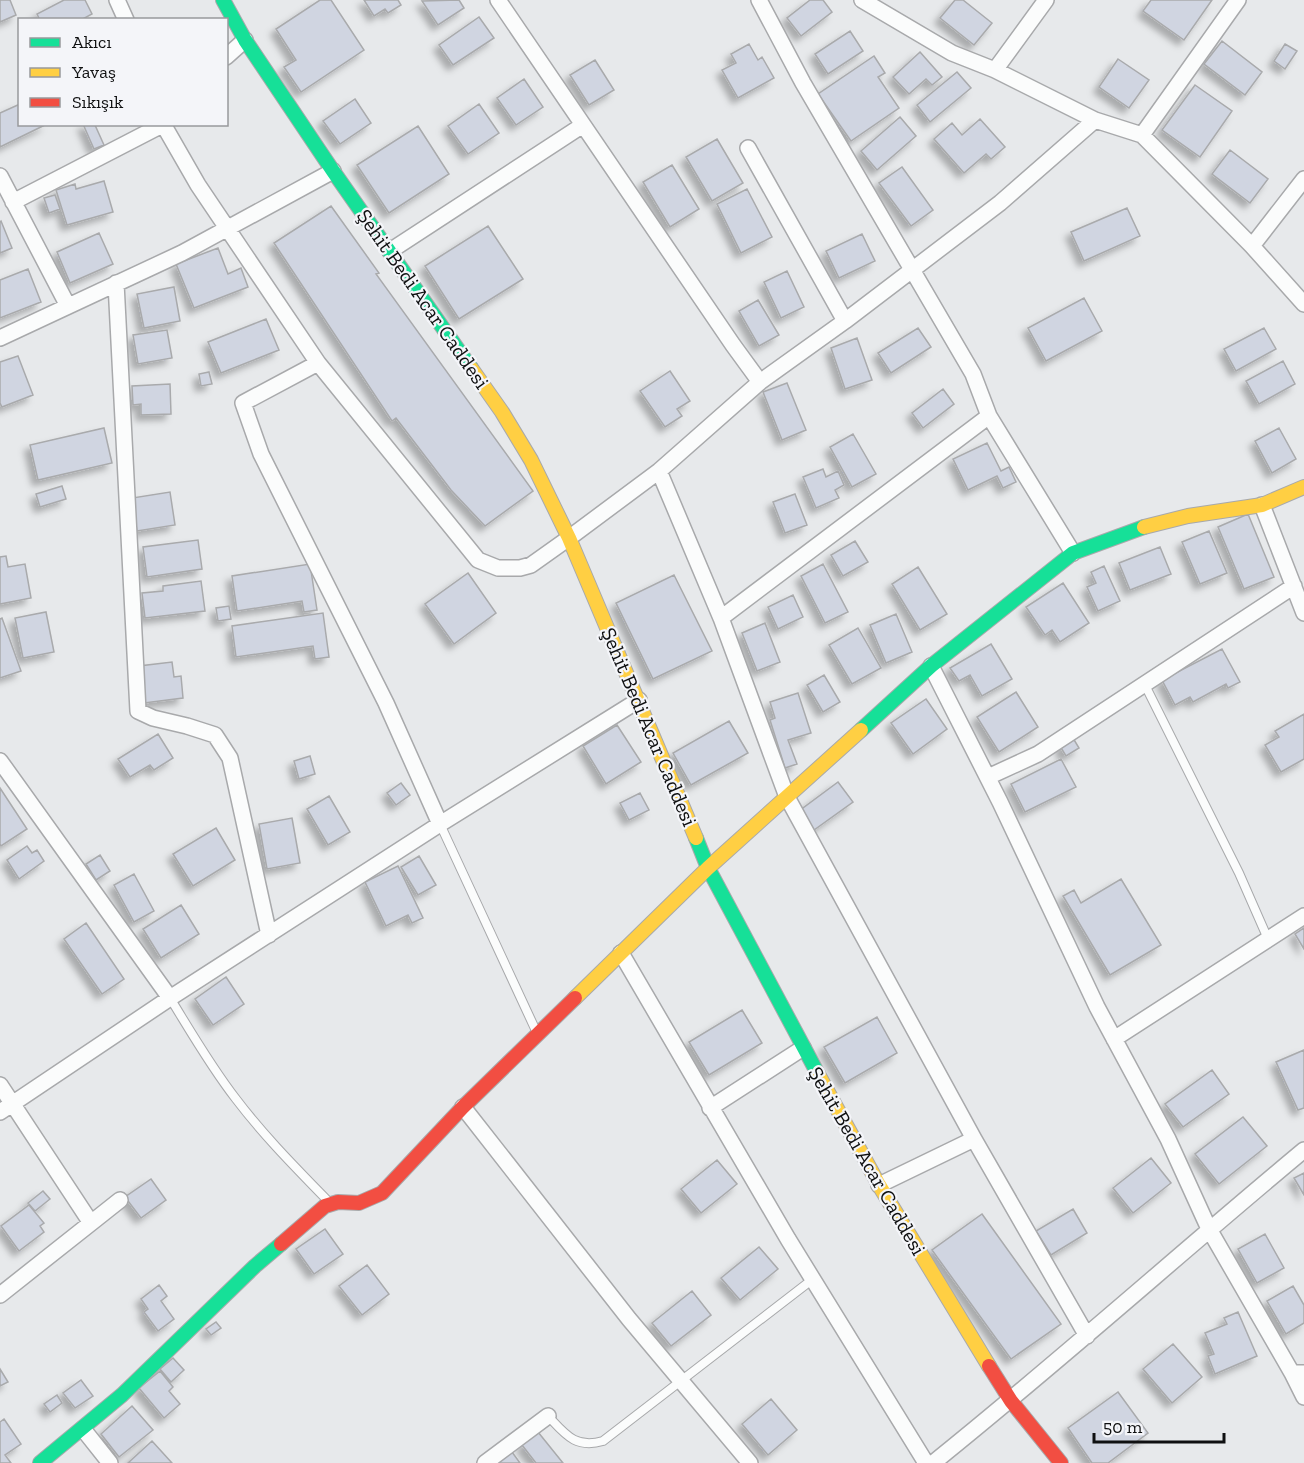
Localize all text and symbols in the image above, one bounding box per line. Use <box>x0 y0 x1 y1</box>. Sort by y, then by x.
legend <box>18 18 228 126</box>
text: Akıcı <box>72 31 111 53</box>
text: Yavaş <box>71 61 116 83</box>
text: Sıkışık <box>72 91 124 113</box>
street label: Şehit Bedi Acar Caddesi <box>352 204 495 393</box>
street label: Şehit Bedi Acar Caddesi <box>596 624 703 830</box>
street label: Şehit Bedi Acar Caddesi <box>803 1062 932 1260</box>
scale bar <box>1094 1406 1224 1444</box>
text: 50 m <box>1103 1416 1143 1438</box>

